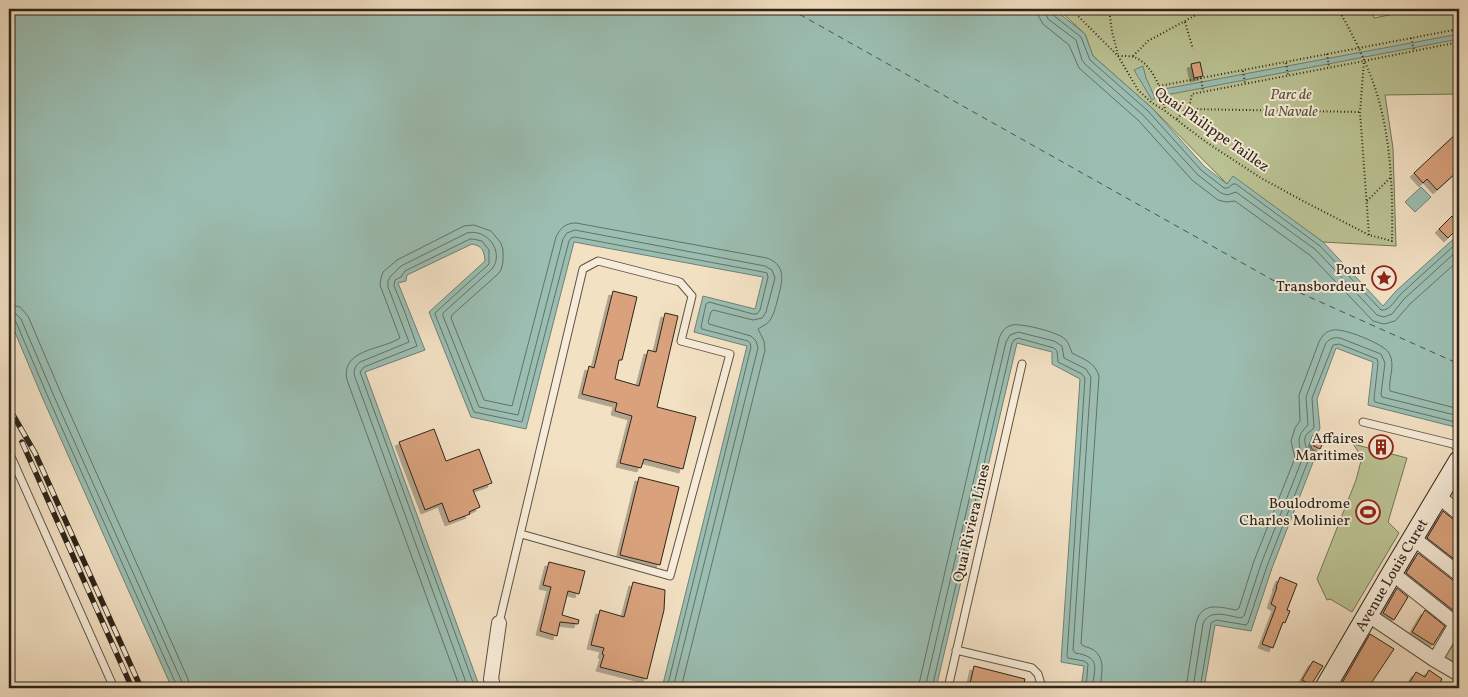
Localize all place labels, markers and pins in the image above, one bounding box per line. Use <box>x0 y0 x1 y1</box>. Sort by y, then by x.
place label: Pont Transbordeur <box>1276 260 1366 298</box>
place icon: Pont Transbordeur <box>1371 265 1397 291</box>
place label: Affaires Maritimes <box>1295 429 1364 467</box>
building icon: Affaires Maritimes <box>1368 434 1394 460</box>
place label: Boulodrome Charles Molinier <box>1239 494 1350 532</box>
sports icon: Boulodrome Charles Molinier <box>1355 499 1381 525</box>

